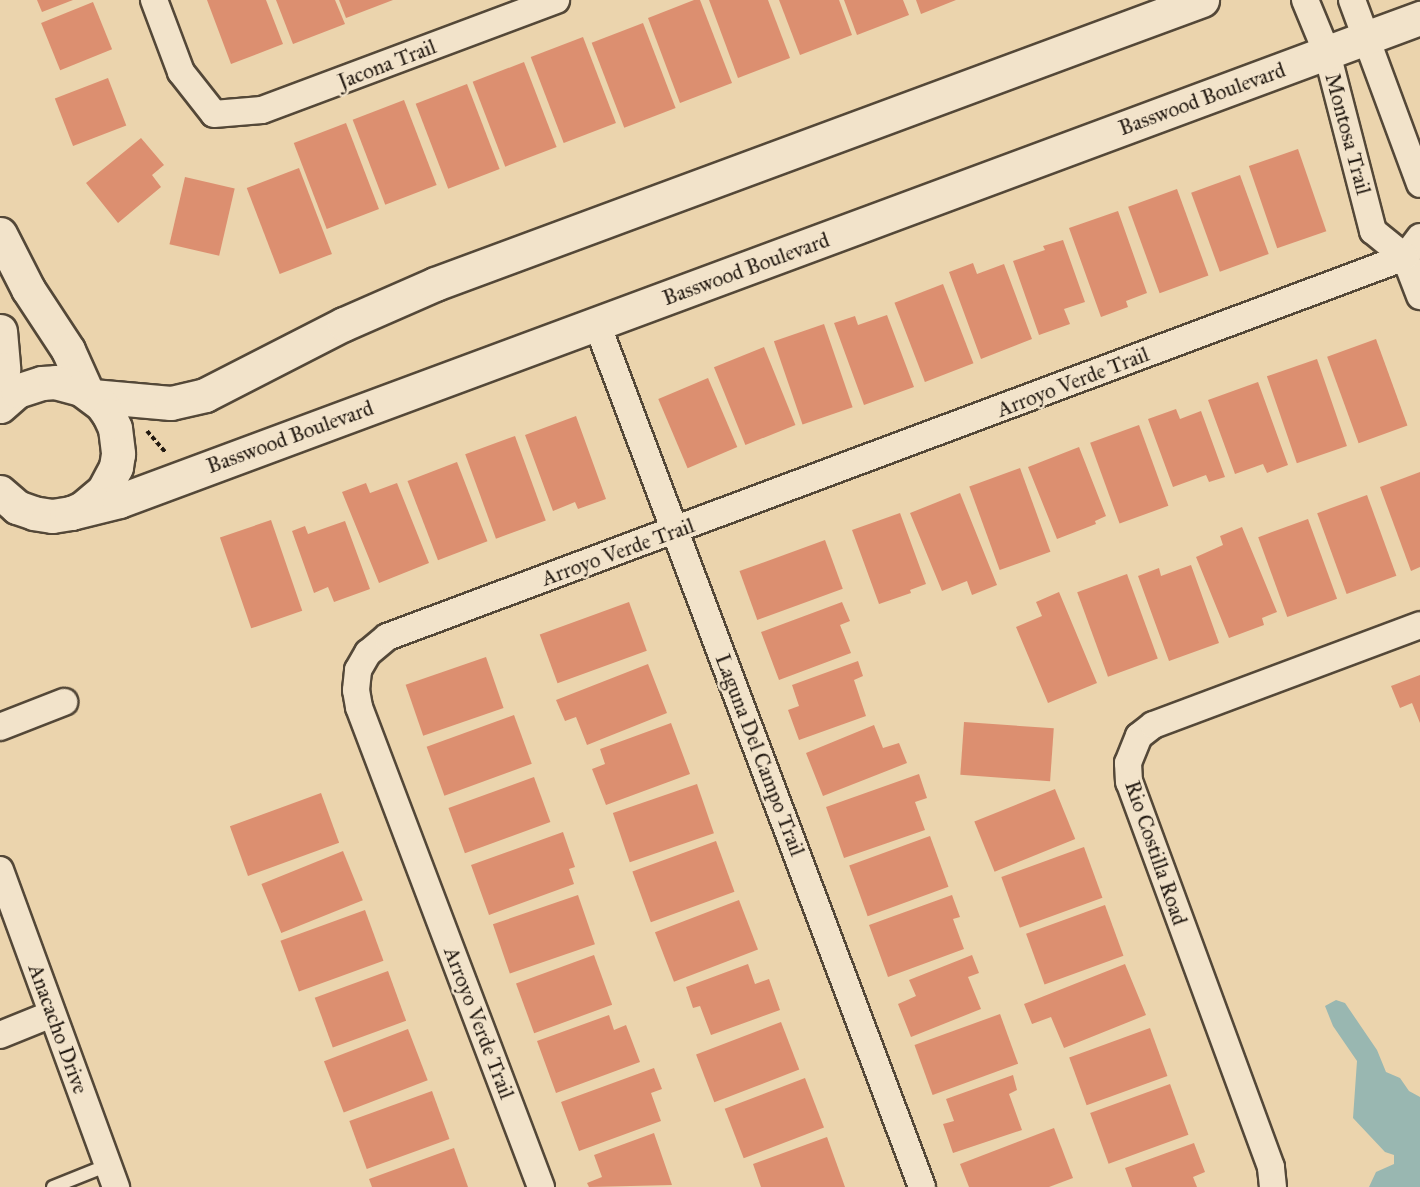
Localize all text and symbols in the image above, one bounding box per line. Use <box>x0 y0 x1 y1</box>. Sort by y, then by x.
street label: Jacona Trail <box>334 34 440 94</box>
street label: Basswood Boulevard <box>1115 57 1289 141</box>
street label: Montosa Trail <box>1320 71 1376 197</box>
street label: Basswood Boulevard <box>659 227 833 311</box>
street label: Arroyo Verde Trail <box>993 341 1153 423</box>
street label: Basswood Boulevard <box>203 395 377 479</box>
street label: Arroyo Verde Trail <box>538 513 698 591</box>
street label: Laguna Del Campo Trail <box>710 650 810 860</box>
street label: Rio Costilla Road <box>1119 777 1193 929</box>
street label: Arroyo Verde Trail <box>438 943 520 1103</box>
street label: Anacacho Drive <box>23 961 93 1097</box>

